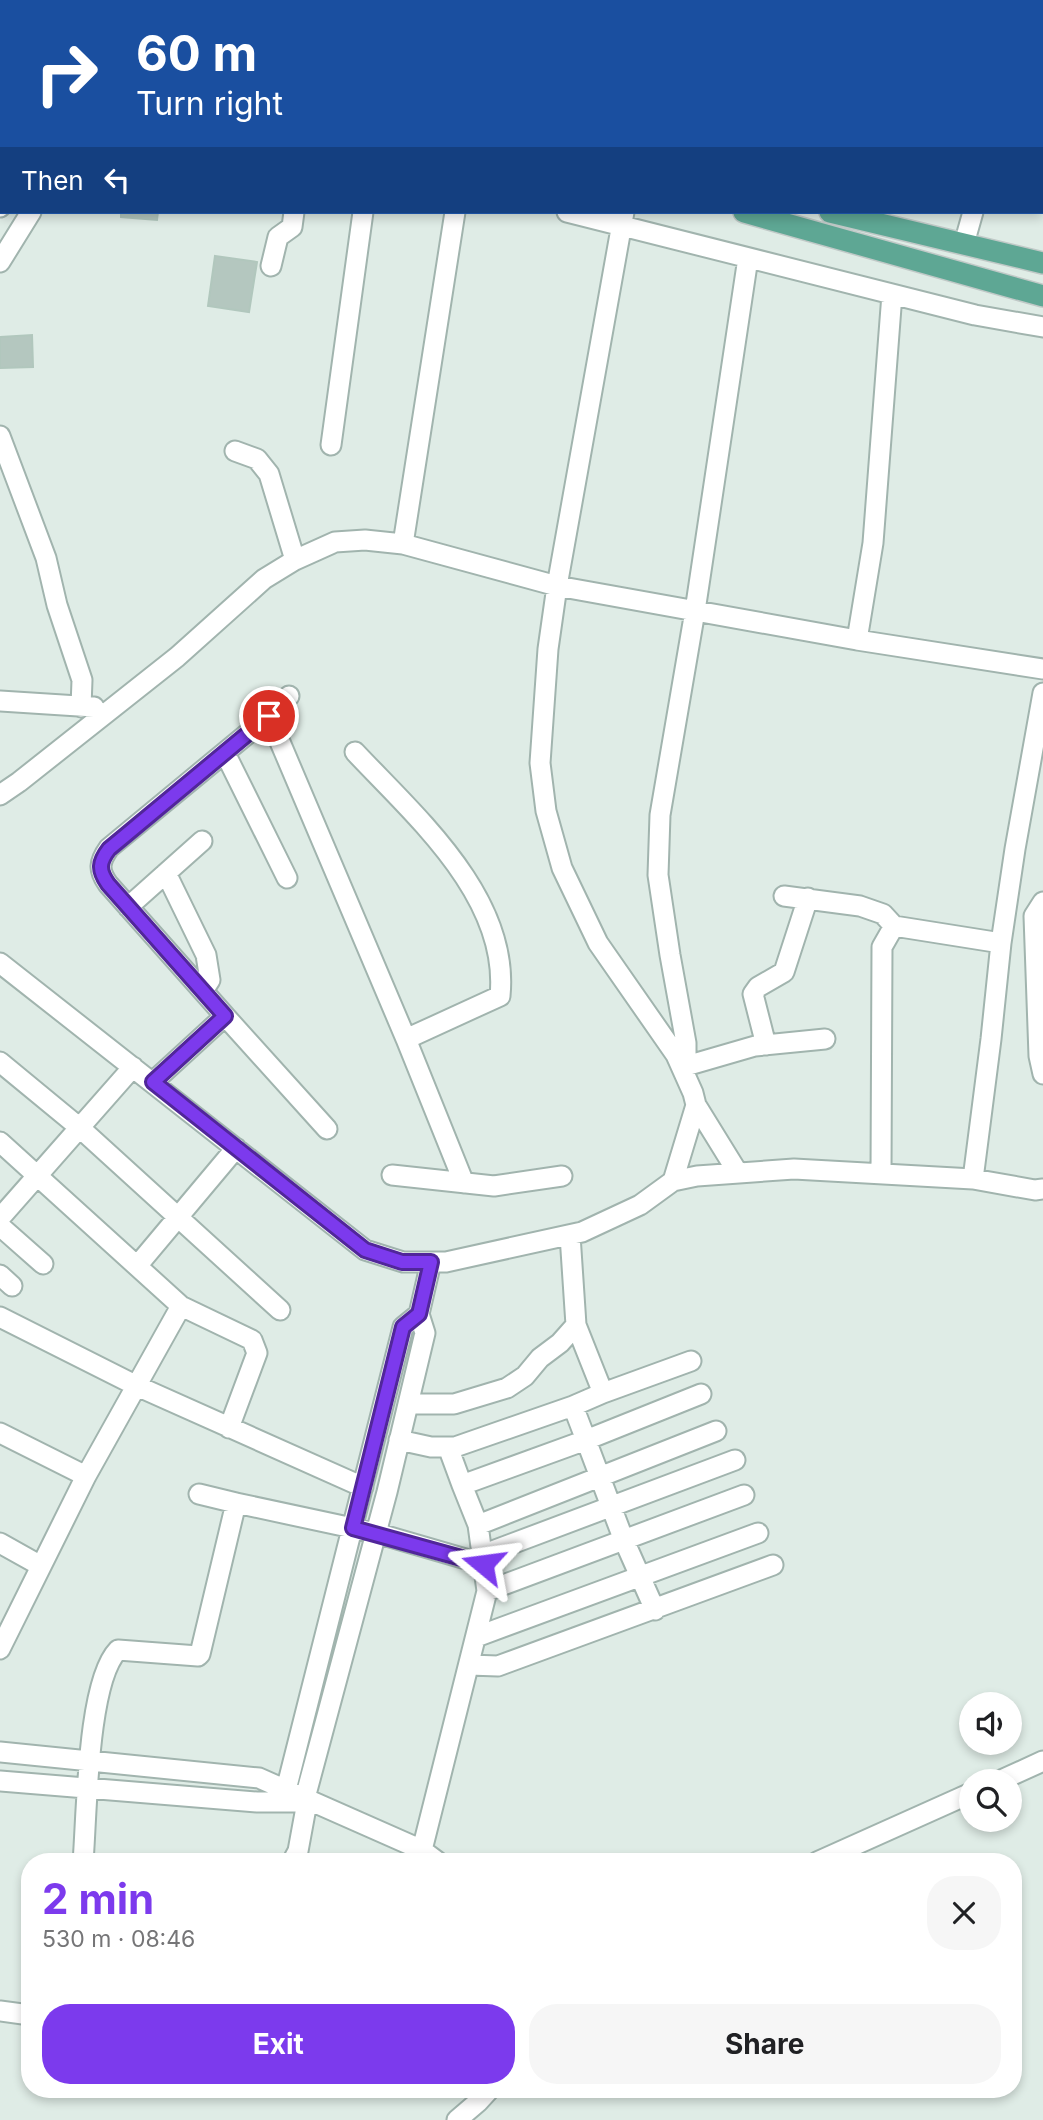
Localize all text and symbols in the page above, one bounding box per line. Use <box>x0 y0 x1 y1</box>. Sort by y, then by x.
text: 60 m <box>136 24 257 83</box>
icon: right <box>21 28 112 119</box>
text: Turn right <box>136 84 283 123</box>
icon: left <box>98 161 136 199</box>
text: Then <box>21 165 84 196</box>
pin <box>239 686 299 746</box>
icon: arrive <box>250 697 288 735</box>
position arrow <box>446 1527 520 1601</box>
map controls <box>959 1692 1022 1832</box>
button: sound <box>959 1692 1022 1755</box>
button: search <box>959 1769 1022 1832</box>
text: 2 min <box>42 1873 154 1924</box>
button: close <box>927 1876 1001 1950</box>
text: 530 m · 08:46 <box>42 1925 195 1953</box>
button: Exit <box>42 2004 515 2084</box>
button: Share <box>529 2004 1001 2084</box>

